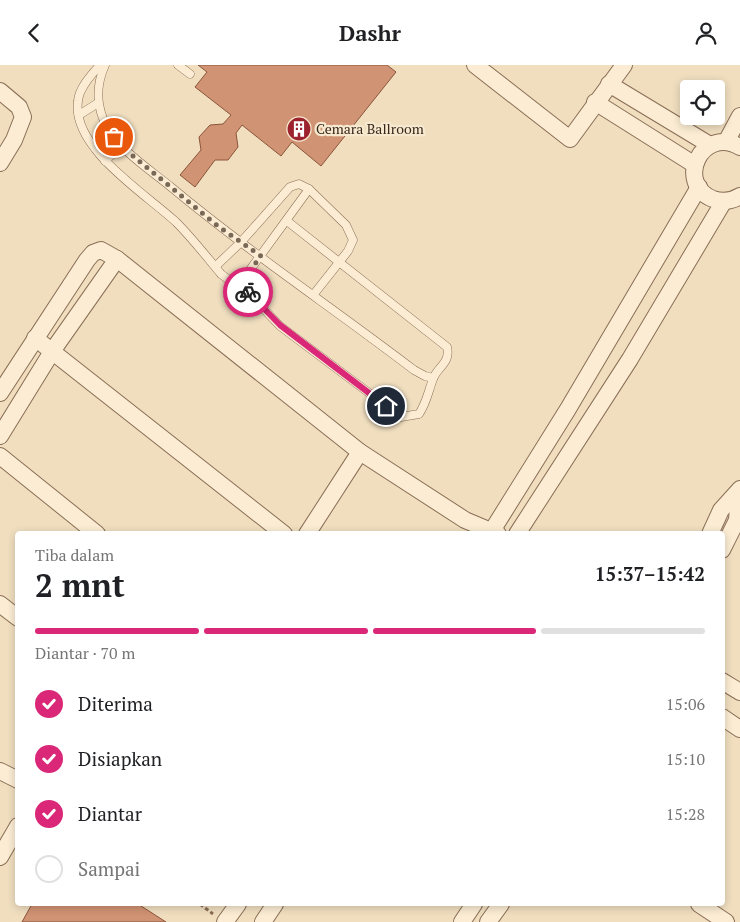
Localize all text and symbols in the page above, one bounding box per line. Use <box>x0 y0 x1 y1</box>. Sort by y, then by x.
text: Dashr <box>339 18 401 47</box>
icon: back <box>20 19 48 47</box>
icon: person <box>692 19 720 47</box>
map controls <box>680 80 725 125</box>
button: locate <box>680 80 725 125</box>
pin <box>93 116 135 158</box>
building icon: Cemara Ballroom <box>286 116 312 142</box>
place label: Cemara Ballroom <box>316 119 424 138</box>
icon: bag <box>100 123 128 151</box>
courier <box>223 267 273 317</box>
icon: bike <box>234 278 262 306</box>
pin <box>365 385 407 427</box>
icon: home <box>372 392 400 420</box>
text: Tiba dalam <box>35 544 114 566</box>
text: 15:37–15:42 <box>595 561 705 586</box>
text: 2 mnt <box>35 564 125 606</box>
text: Diantar · 70 m <box>35 642 135 664</box>
icon: check <box>35 690 63 718</box>
text: Diterima <box>78 691 153 716</box>
text: 15:06 <box>666 693 705 715</box>
icon: check <box>35 745 63 773</box>
text: Disiapkan <box>78 746 162 771</box>
text: 15:10 <box>666 748 705 770</box>
icon: check <box>35 800 63 828</box>
text: Diantar <box>78 801 142 826</box>
text: 15:28 <box>666 803 705 825</box>
text: Sampai <box>78 856 140 881</box>

